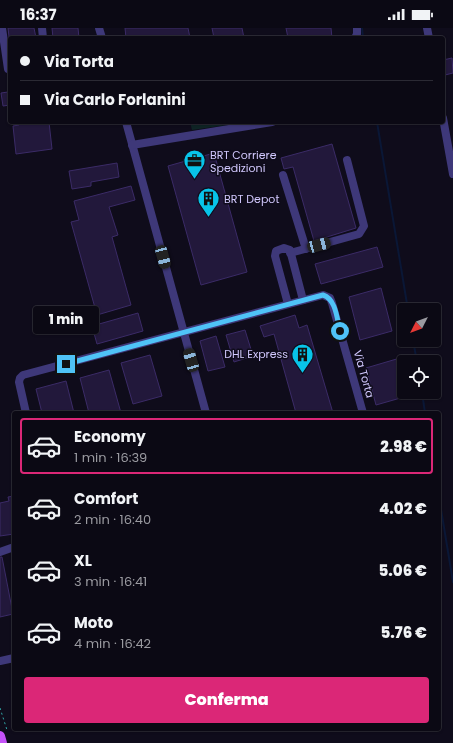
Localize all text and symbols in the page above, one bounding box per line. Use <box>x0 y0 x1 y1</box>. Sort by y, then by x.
text: 16:37 <box>20 4 57 25</box>
text: Via Torta <box>44 51 114 72</box>
text: Via Carlo Forlanini <box>44 89 186 110</box>
place label: BRT Corriere Spedizioni <box>210 147 277 176</box>
office icon: BRT Corriere Spedizioni <box>182 148 208 181</box>
building icon: BRT Depot <box>195 186 221 219</box>
place label: BRT Depot <box>224 191 279 207</box>
car <box>306 236 332 254</box>
car <box>154 244 172 270</box>
north arrow <box>397 303 441 347</box>
map controls <box>397 303 441 399</box>
callout: 1 min <box>33 306 99 334</box>
text: 1 min <box>49 310 83 329</box>
route start <box>331 322 349 340</box>
building icon: DHL Express <box>290 341 316 374</box>
place label: DHL Express <box>224 346 288 362</box>
car <box>182 347 200 373</box>
street label: Via Torta <box>350 348 378 400</box>
route end <box>57 355 75 373</box>
button: locate <box>397 355 441 399</box>
text: Economy <box>74 426 146 447</box>
icon: car <box>26 428 62 464</box>
text: 2.98 € <box>380 436 427 457</box>
text: 1 min · 16:39 <box>74 448 147 467</box>
text: Comfort <box>74 488 138 509</box>
icon: car <box>26 490 62 526</box>
text: 4.02 € <box>379 498 427 519</box>
text: 2 min · 16:40 <box>74 510 151 529</box>
text: XL <box>74 550 92 571</box>
icon: car <box>26 552 62 588</box>
text: 5.06 € <box>379 560 427 581</box>
text: 3 min · 16:41 <box>74 572 147 591</box>
text: Moto <box>74 612 113 633</box>
icon: car <box>26 614 62 650</box>
text: 5.76 € <box>381 622 427 643</box>
text: 4 min · 16:42 <box>74 634 151 653</box>
button: Conferma <box>24 677 429 723</box>

